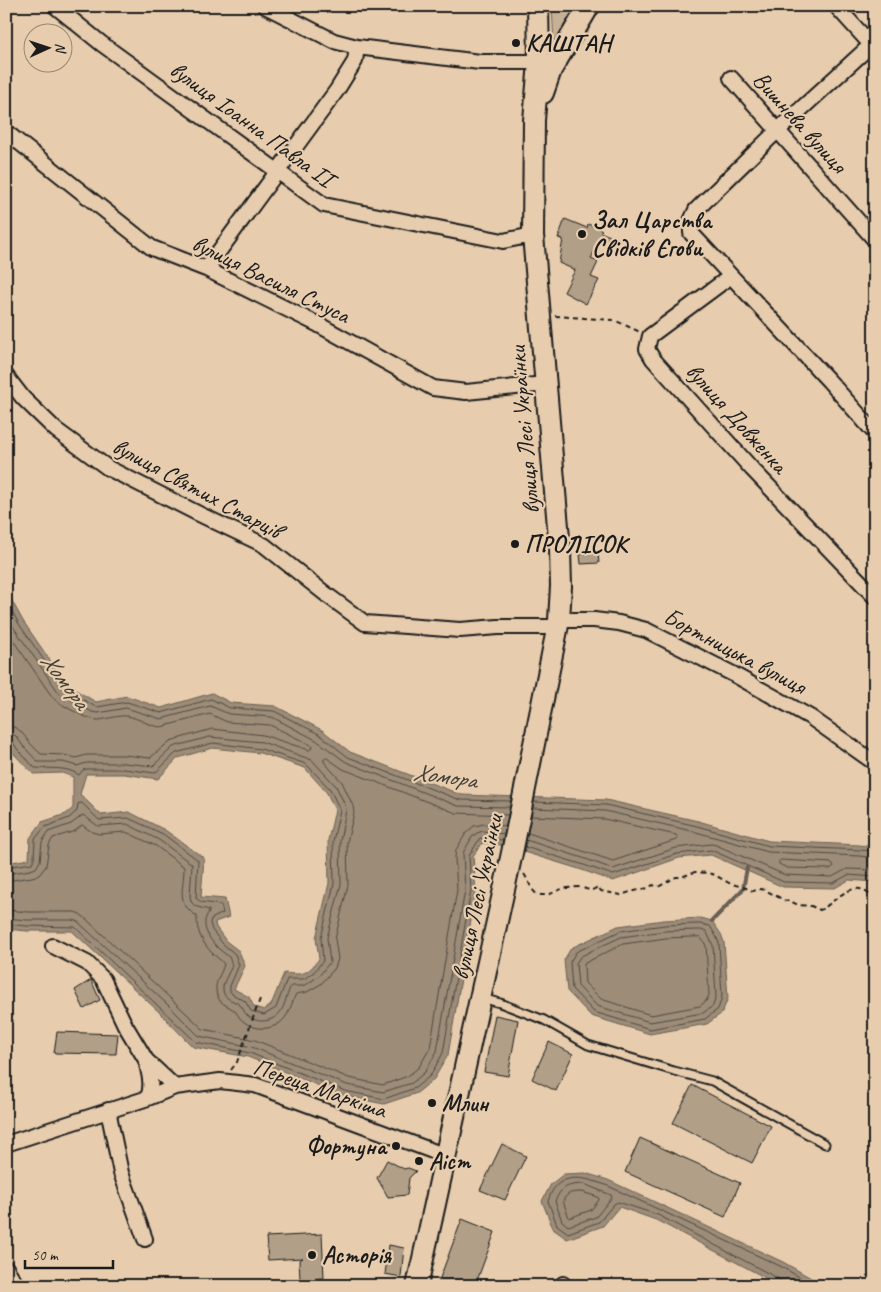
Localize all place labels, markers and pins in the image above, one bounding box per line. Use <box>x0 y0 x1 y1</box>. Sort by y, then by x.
place label: КАШТАН <box>526 28 615 58</box>
marker: КАШТАН <box>510 37 522 49</box>
place label: Зал Царства Свідків Єгови <box>592 205 714 263</box>
marker: Зал Царства Свідків Єгови <box>576 228 588 240</box>
place label: ПРОЛІСОК <box>525 529 631 559</box>
marker: ПРОЛІСОК <box>509 538 521 550</box>
place label: Млин <box>442 1088 490 1118</box>
marker: Млин <box>426 1097 438 1109</box>
place label: Фортуна <box>306 1131 388 1161</box>
marker: Фортуна <box>390 1140 402 1152</box>
place label: Аіст <box>429 1146 472 1176</box>
marker: Аіст <box>413 1155 425 1167</box>
place label: Асторія <box>322 1240 392 1270</box>
marker: Асторія <box>306 1249 318 1261</box>

